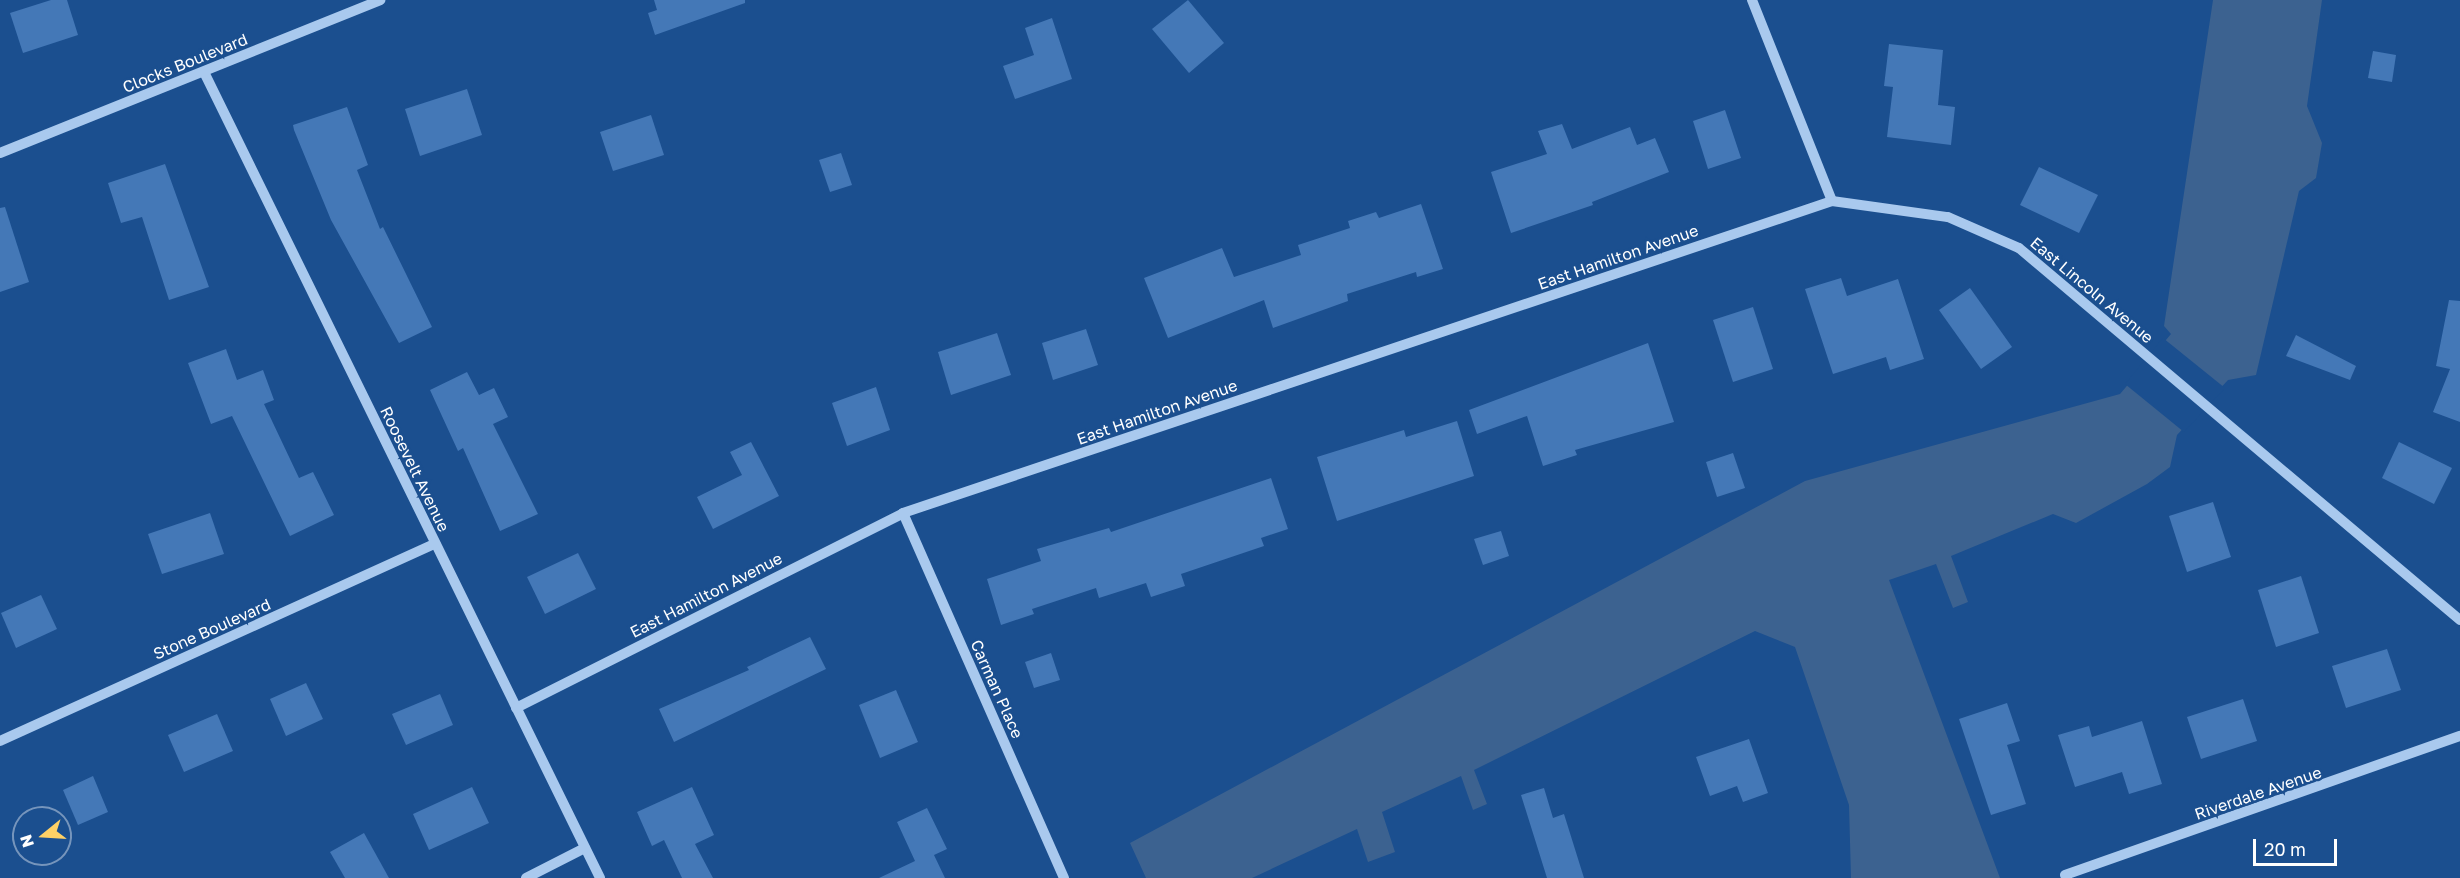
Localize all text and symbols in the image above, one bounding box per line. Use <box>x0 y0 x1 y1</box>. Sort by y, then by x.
street label: Clocks Boulevard <box>120 29 250 97</box>
street label: East Hamilton Avenue <box>1535 221 1701 293</box>
street label: East Lincoln Avenue <box>2027 233 2157 347</box>
street label: East Hamilton Avenue <box>1074 376 1240 448</box>
street label: Roosevelt Avenue <box>376 403 454 535</box>
street label: East Hamilton Avenue <box>627 548 785 642</box>
street label: Stone Boulevard <box>150 595 274 663</box>
street label: Carman Place <box>967 637 1027 741</box>
street label: Riverdale Avenue <box>2192 762 2324 824</box>
north arrow <box>12 806 72 866</box>
scale bar <box>2256 827 2340 865</box>
text: N <box>15 832 38 850</box>
text: 20 m <box>2264 838 2306 860</box>

